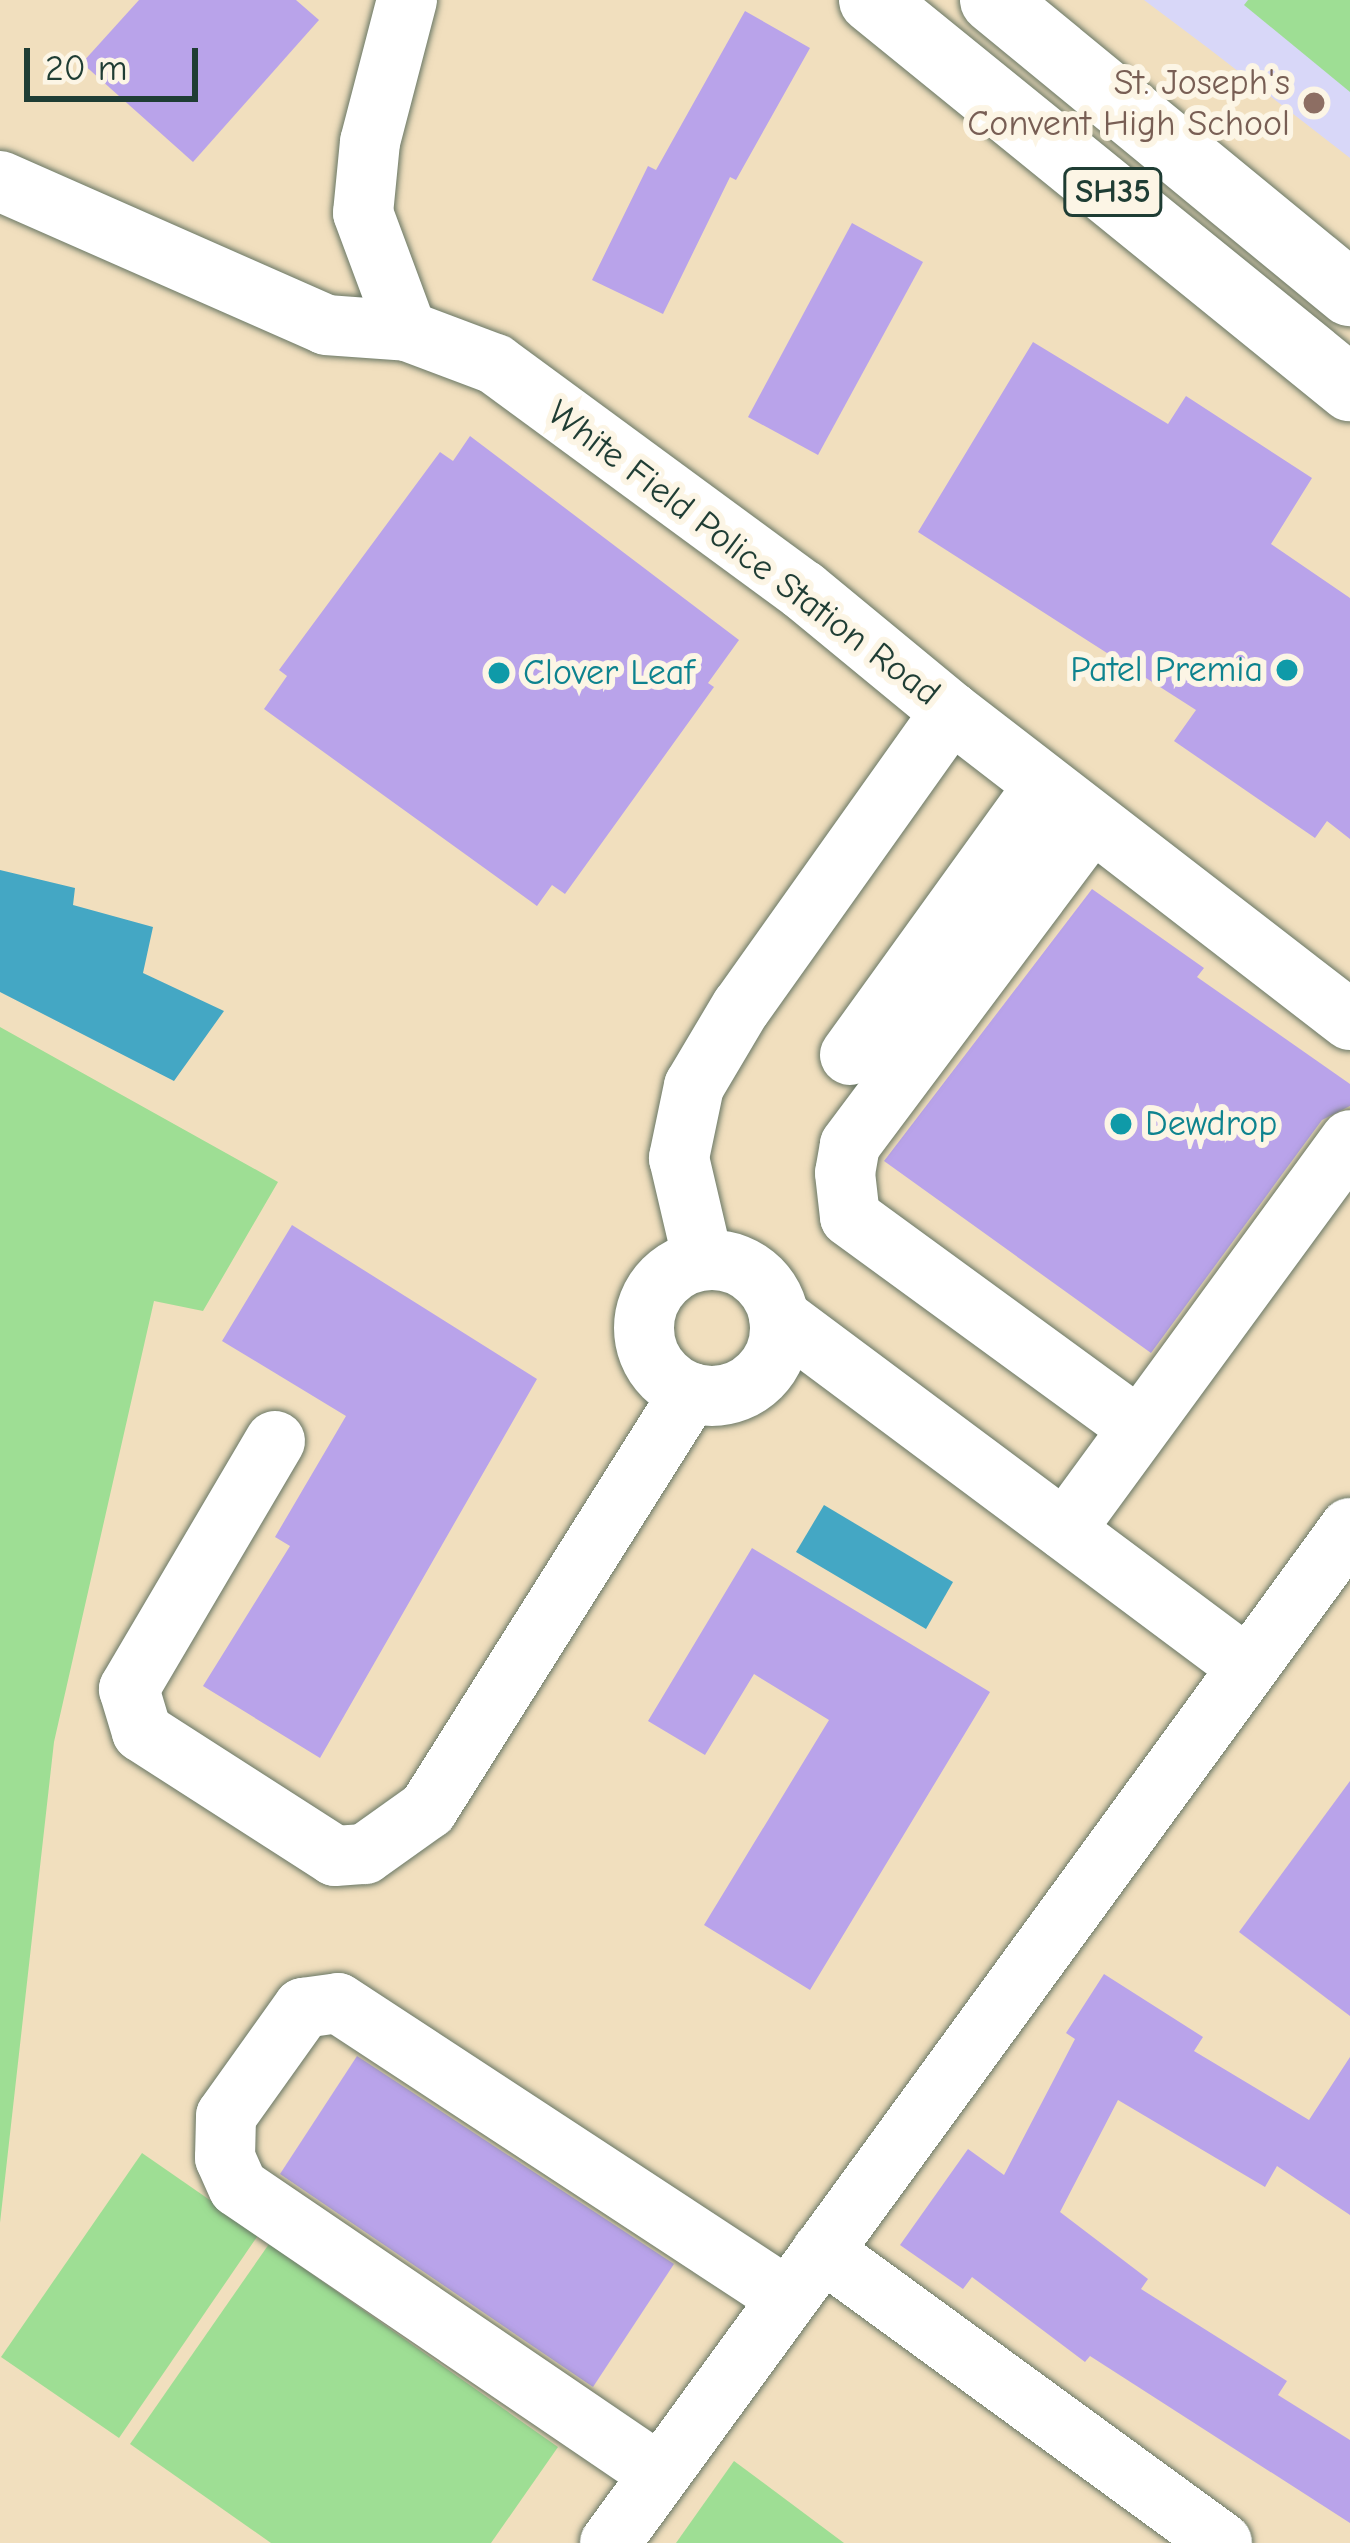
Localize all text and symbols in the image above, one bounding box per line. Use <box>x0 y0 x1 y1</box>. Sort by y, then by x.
scale bar <box>30 24 204 98</box>
text: 20 m <box>45 48 128 89</box>
place label: St. Joseph's Convent High School <box>967 60 1290 145</box>
marker: St. Joseph's Convent High School <box>1301 90 1327 116</box>
road number: SH35 <box>1062 165 1164 219</box>
street label: White Field Police Station Road <box>539 391 949 715</box>
place label: Patel Premia <box>1070 648 1263 692</box>
place label: Clover Leaf <box>523 651 694 695</box>
marker: Patel Premia <box>1274 657 1300 683</box>
marker: Clover Leaf <box>486 660 512 686</box>
place label: Dewdrop <box>1145 1102 1277 1146</box>
marker: Dewdrop <box>1108 1111 1134 1137</box>

